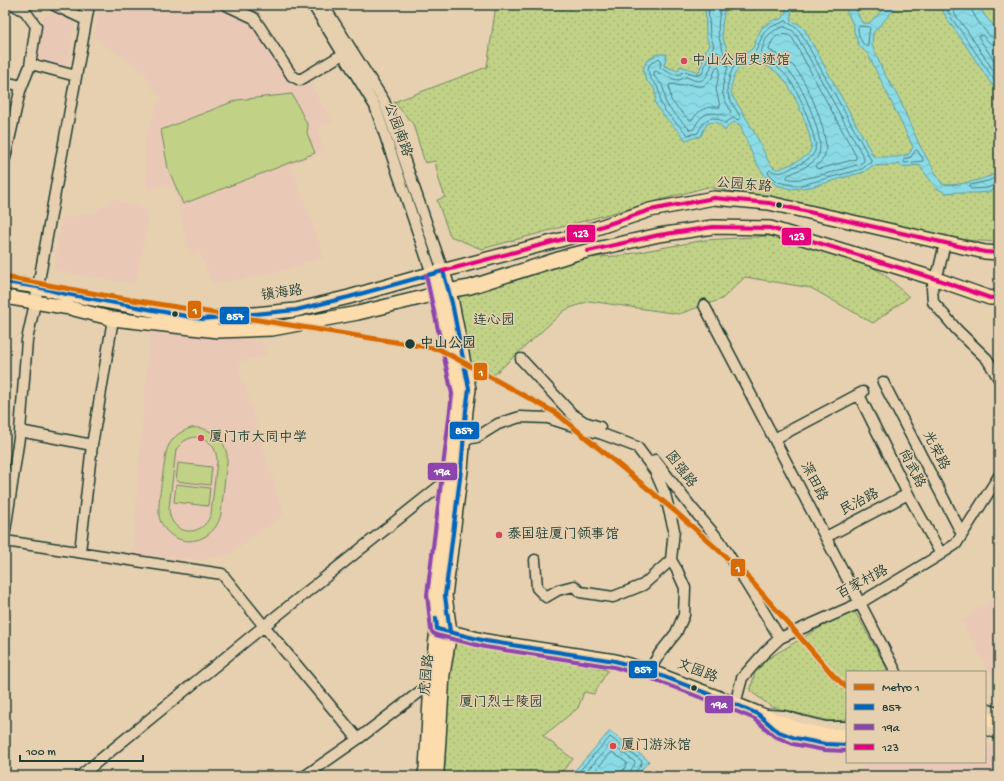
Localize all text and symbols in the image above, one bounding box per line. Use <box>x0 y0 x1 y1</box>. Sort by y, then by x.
place label: 中山公园史迹馆 <box>692 52 790 70</box>
marker: 中山公园史迹馆 <box>679 56 689 66</box>
street label: 公园南路 <box>379 100 416 159</box>
street label: 公园东路 <box>715 174 773 197</box>
unlabelled marker <box>774 200 784 210</box>
line badge: 123 <box>566 224 596 243</box>
line badge: 123 <box>781 227 812 246</box>
text: 123 <box>572 229 589 241</box>
text: 123 <box>788 232 805 244</box>
street label: 镇海路 <box>260 282 304 305</box>
line badge: 1 <box>187 300 202 319</box>
text: 1 <box>192 306 197 318</box>
line badge: 857 <box>219 306 250 325</box>
unlabelled marker <box>170 309 180 319</box>
text: 857 <box>226 312 245 324</box>
park label: 连心园 <box>473 312 515 330</box>
place label: 中山公园 <box>420 335 476 353</box>
marker: 中山公园 <box>403 337 417 351</box>
line badge: 1 <box>473 362 488 381</box>
text: 1 <box>478 368 483 380</box>
line badge: 857 <box>449 421 480 440</box>
text: 857 <box>455 426 474 438</box>
street label: 光荣路 <box>918 428 953 474</box>
place label: 厦门市大同中学 <box>209 429 307 447</box>
marker: 厦门市大同中学 <box>196 433 206 443</box>
street label: 尚武路 <box>894 446 929 492</box>
street label: 图强路 <box>661 448 700 492</box>
street label: 深田路 <box>796 459 831 505</box>
line badge: 19a <box>427 462 458 481</box>
text: 19a <box>433 467 451 479</box>
street label: 民治路 <box>837 485 883 520</box>
place label: 泰国驻厦门领事馆 <box>507 526 619 544</box>
marker: 泰国驻厦门领事馆 <box>494 530 504 540</box>
line badge: 1 <box>730 558 746 577</box>
street label: 百家村路 <box>834 561 892 604</box>
text: 1 <box>735 564 740 576</box>
street label: 虎园路 <box>416 653 439 697</box>
street label: 文园路 <box>674 656 720 687</box>
line badge: 857 <box>628 660 658 679</box>
text: 857 <box>634 665 653 677</box>
legend <box>846 671 986 763</box>
text: Metro 1 <box>882 682 920 696</box>
unlabelled marker <box>689 683 699 693</box>
park label: 厦门烈士陵园 <box>459 694 543 712</box>
line badge: 19a <box>704 695 734 714</box>
text: 19a <box>710 700 728 712</box>
text: 857 <box>882 702 902 716</box>
text: 19a <box>881 722 900 736</box>
scale bar <box>20 737 143 763</box>
place label: 厦门游泳馆 <box>621 737 691 755</box>
marker: 厦门游泳馆 <box>608 741 618 751</box>
text: 123 <box>881 742 899 756</box>
text: 100 m <box>25 746 56 760</box>

